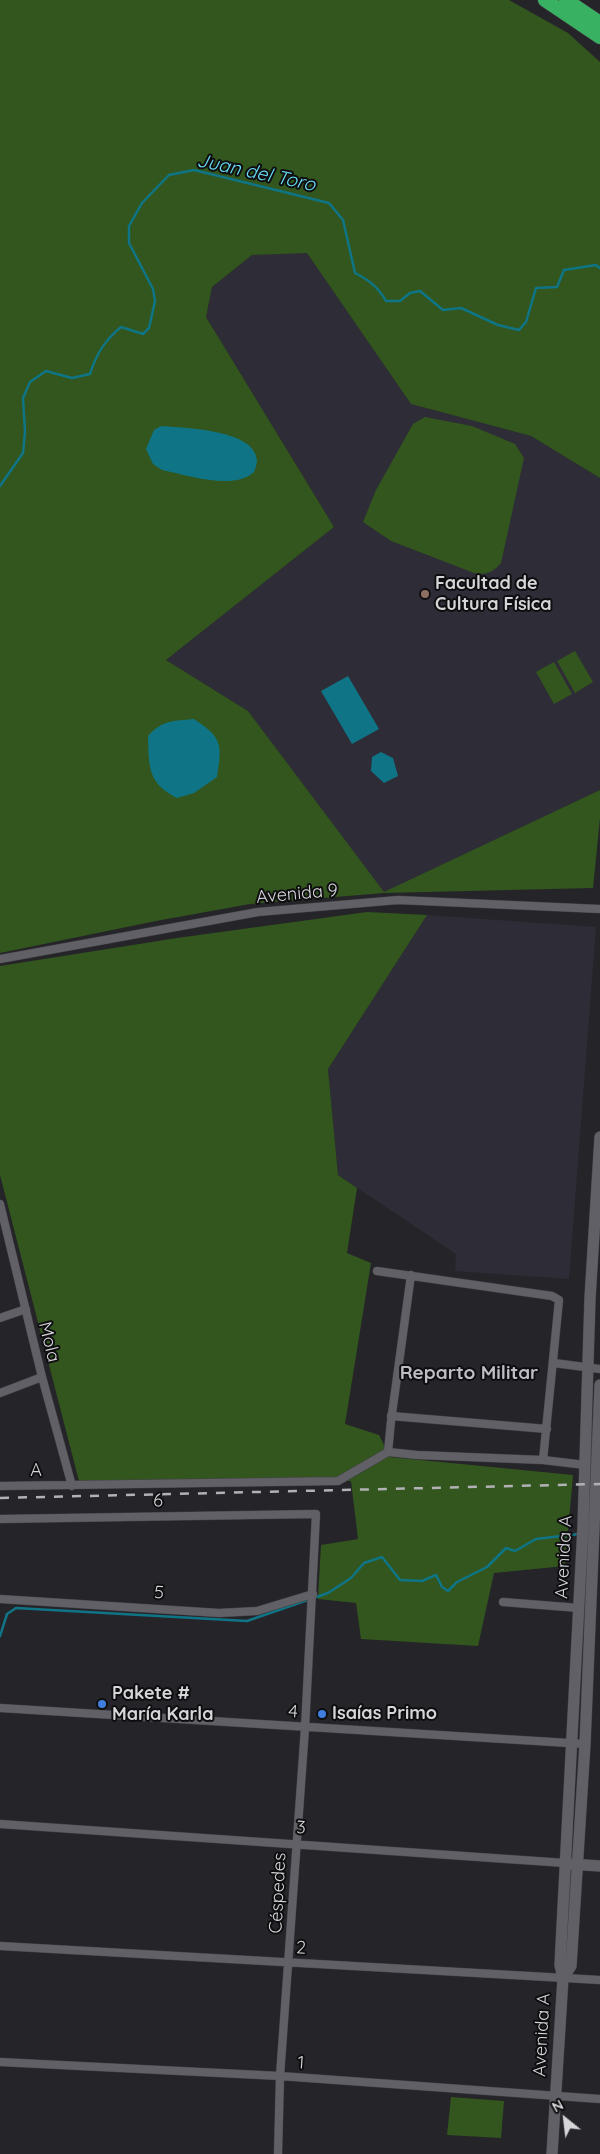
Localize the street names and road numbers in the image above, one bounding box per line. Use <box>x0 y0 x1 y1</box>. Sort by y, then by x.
street label: Avenida 9 <box>255 880 339 908</box>
street label: Mola <box>34 1320 64 1364</box>
street label: A <box>30 1460 42 1482</box>
street label: 6 <box>153 1490 163 1512</box>
street label: Avenida A <box>551 1515 577 1599</box>
street label: 5 <box>153 1582 165 1604</box>
street label: 4 <box>288 1701 298 1723</box>
street label: 3 <box>296 1817 306 1839</box>
street label: Céspedes <box>265 1852 291 1934</box>
street label: 2 <box>295 1937 307 1959</box>
street label: Avenida A <box>529 1993 555 2077</box>
street label: 1 <box>297 2052 305 2074</box>

